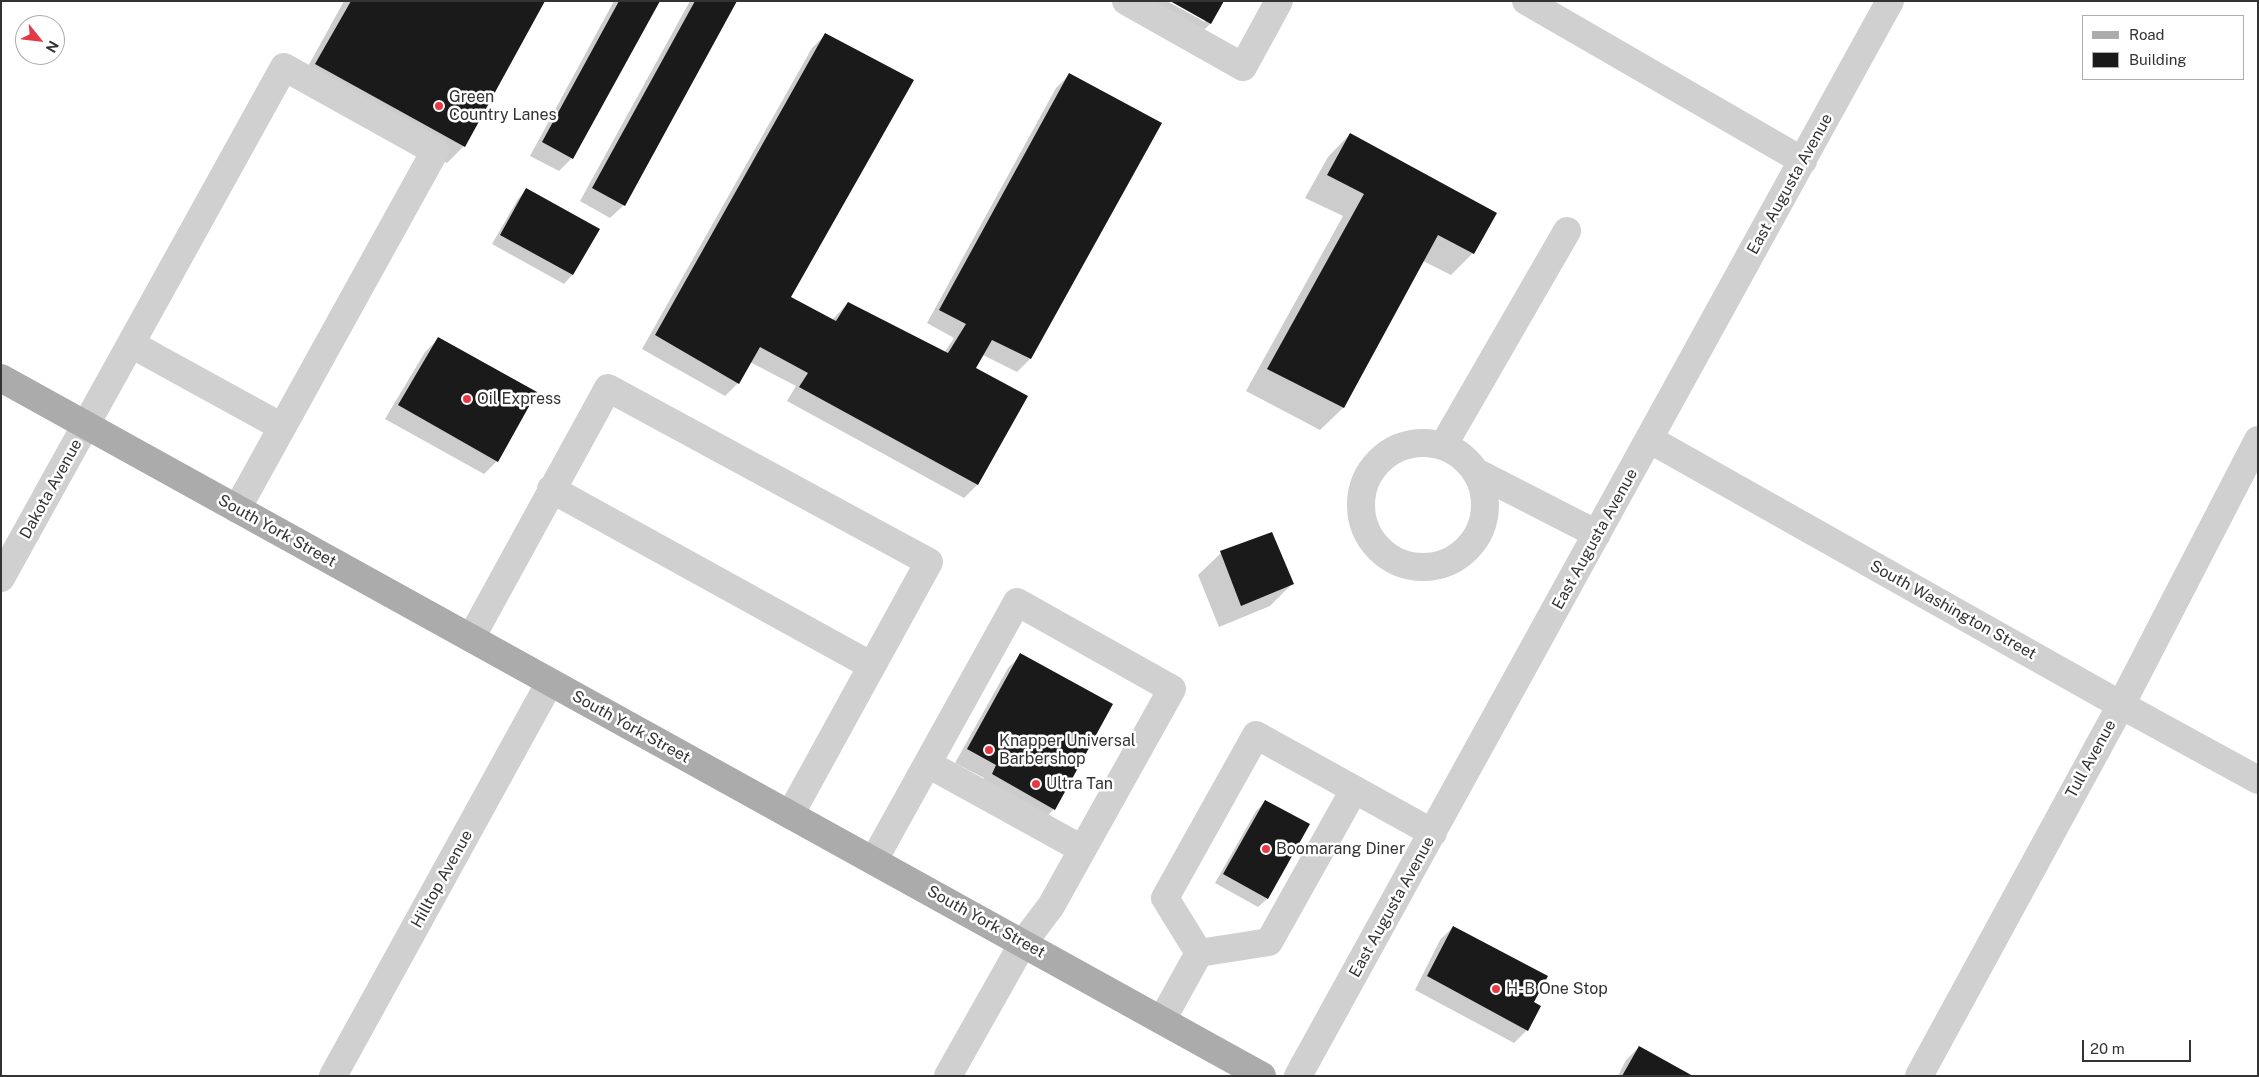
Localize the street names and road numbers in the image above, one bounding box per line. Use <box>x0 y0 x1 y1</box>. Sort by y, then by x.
street label: East Augusta Avenue <box>1743 110 1837 258</box>
street label: Dakota Avenue <box>16 436 86 542</box>
street label: East Augusta Avenue <box>1548 465 1642 613</box>
street label: South York Street <box>215 491 339 571</box>
street label: South Washington Street <box>1866 556 2040 664</box>
street label: South York Street <box>569 687 693 767</box>
street label: Tull Avenue <box>2062 717 2120 801</box>
street label: Hilltop Avenue <box>407 827 477 931</box>
street label: East Augusta Avenue <box>1345 833 1439 981</box>
street label: South York Street <box>924 882 1048 962</box>

